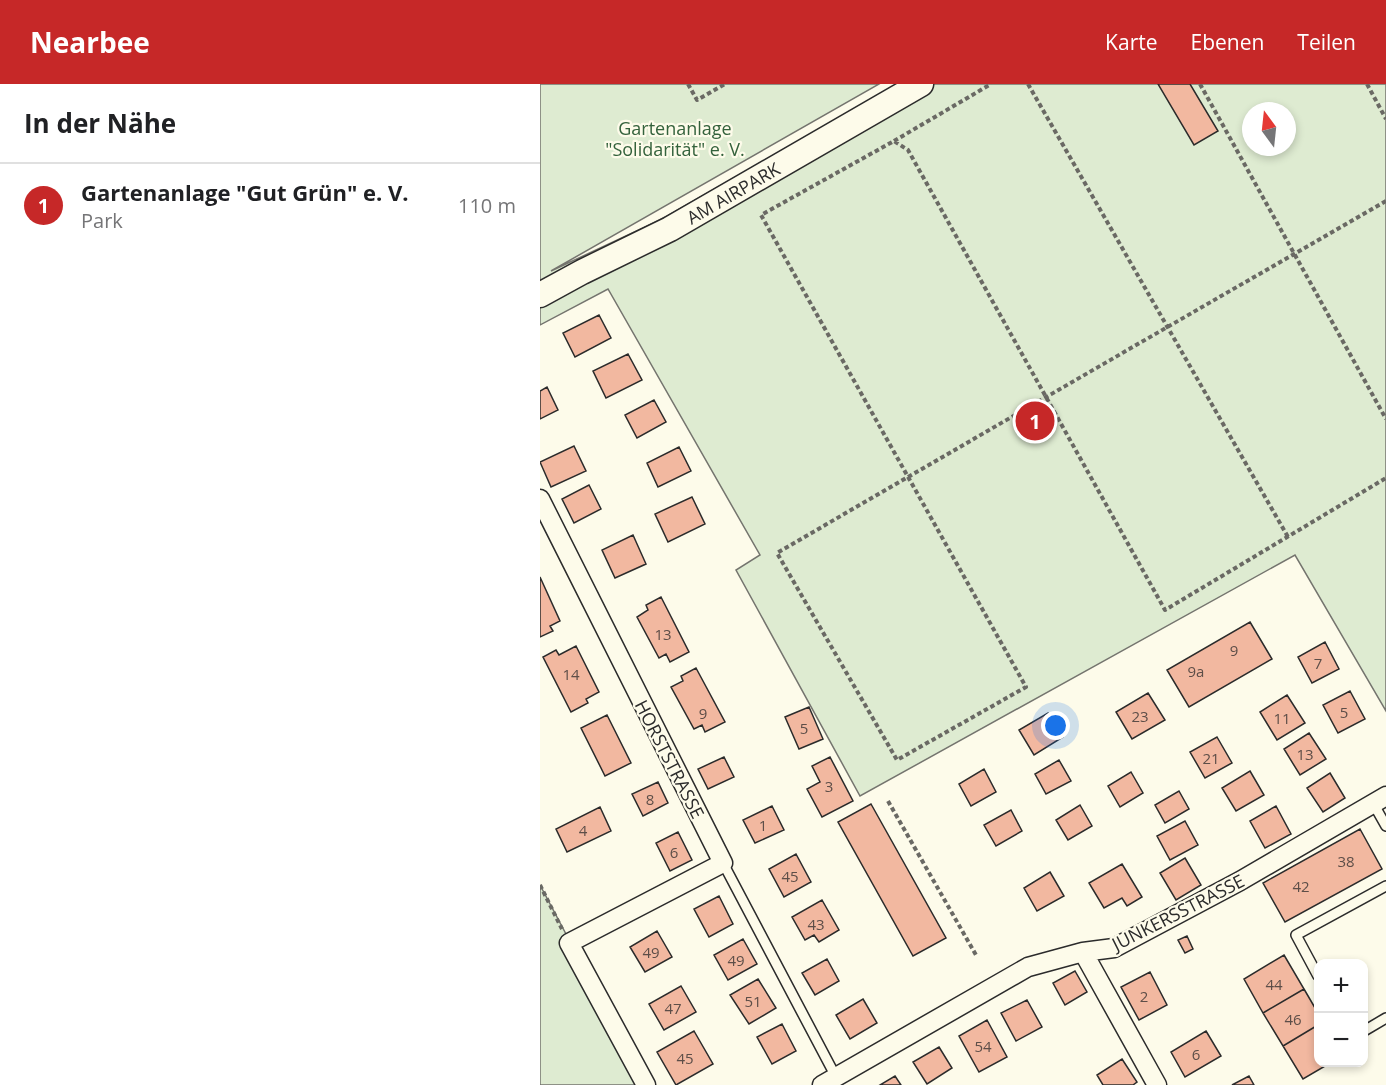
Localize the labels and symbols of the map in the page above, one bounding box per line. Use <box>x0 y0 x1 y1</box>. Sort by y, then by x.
north arrow <box>1242 102 1296 156</box>
park label: Gartenanlage "Solidarität" e. V. <box>605 116 745 161</box>
street label: AM AIRPARK <box>682 156 785 229</box>
pin: 1 <box>1016 398 1054 444</box>
house number: 13 <box>654 624 672 644</box>
house number: 9 <box>1230 640 1238 660</box>
house number: 7 <box>1314 653 1322 673</box>
house number: 9a <box>1188 661 1204 681</box>
house number: 14 <box>562 664 580 684</box>
street label: HORSTSTRASSE <box>630 696 710 822</box>
house number: 5 <box>1340 702 1348 722</box>
house number: 9 <box>699 703 707 723</box>
house number: 23 <box>1131 706 1149 726</box>
house number: 11 <box>1273 708 1291 728</box>
your location <box>1041 711 1070 740</box>
house number: 5 <box>800 718 808 738</box>
house number: 13 <box>1296 744 1314 764</box>
house number: 21 <box>1202 748 1220 768</box>
house number: 3 <box>825 776 833 796</box>
house number: 8 <box>646 789 654 809</box>
house number: 1 <box>759 815 767 835</box>
house number: 4 <box>579 820 588 840</box>
house number: 6 <box>670 842 678 862</box>
house number: 38 <box>1337 851 1355 871</box>
house number: 45 <box>781 866 799 886</box>
street label: JUNKERSSTRASSE <box>1106 868 1248 957</box>
house number: 42 <box>1292 876 1310 896</box>
house number: 43 <box>807 914 825 934</box>
house number: 49 <box>642 942 660 962</box>
house number: 49 <box>727 950 745 970</box>
house number: 44 <box>1265 974 1283 994</box>
house number: 2 <box>1140 986 1148 1006</box>
house number: 51 <box>744 991 762 1011</box>
house number: 47 <box>664 998 682 1018</box>
house number: 46 <box>1284 1009 1302 1029</box>
house number: 54 <box>974 1036 992 1056</box>
house number: 6 <box>1192 1044 1200 1064</box>
house number: 45 <box>676 1048 694 1068</box>

